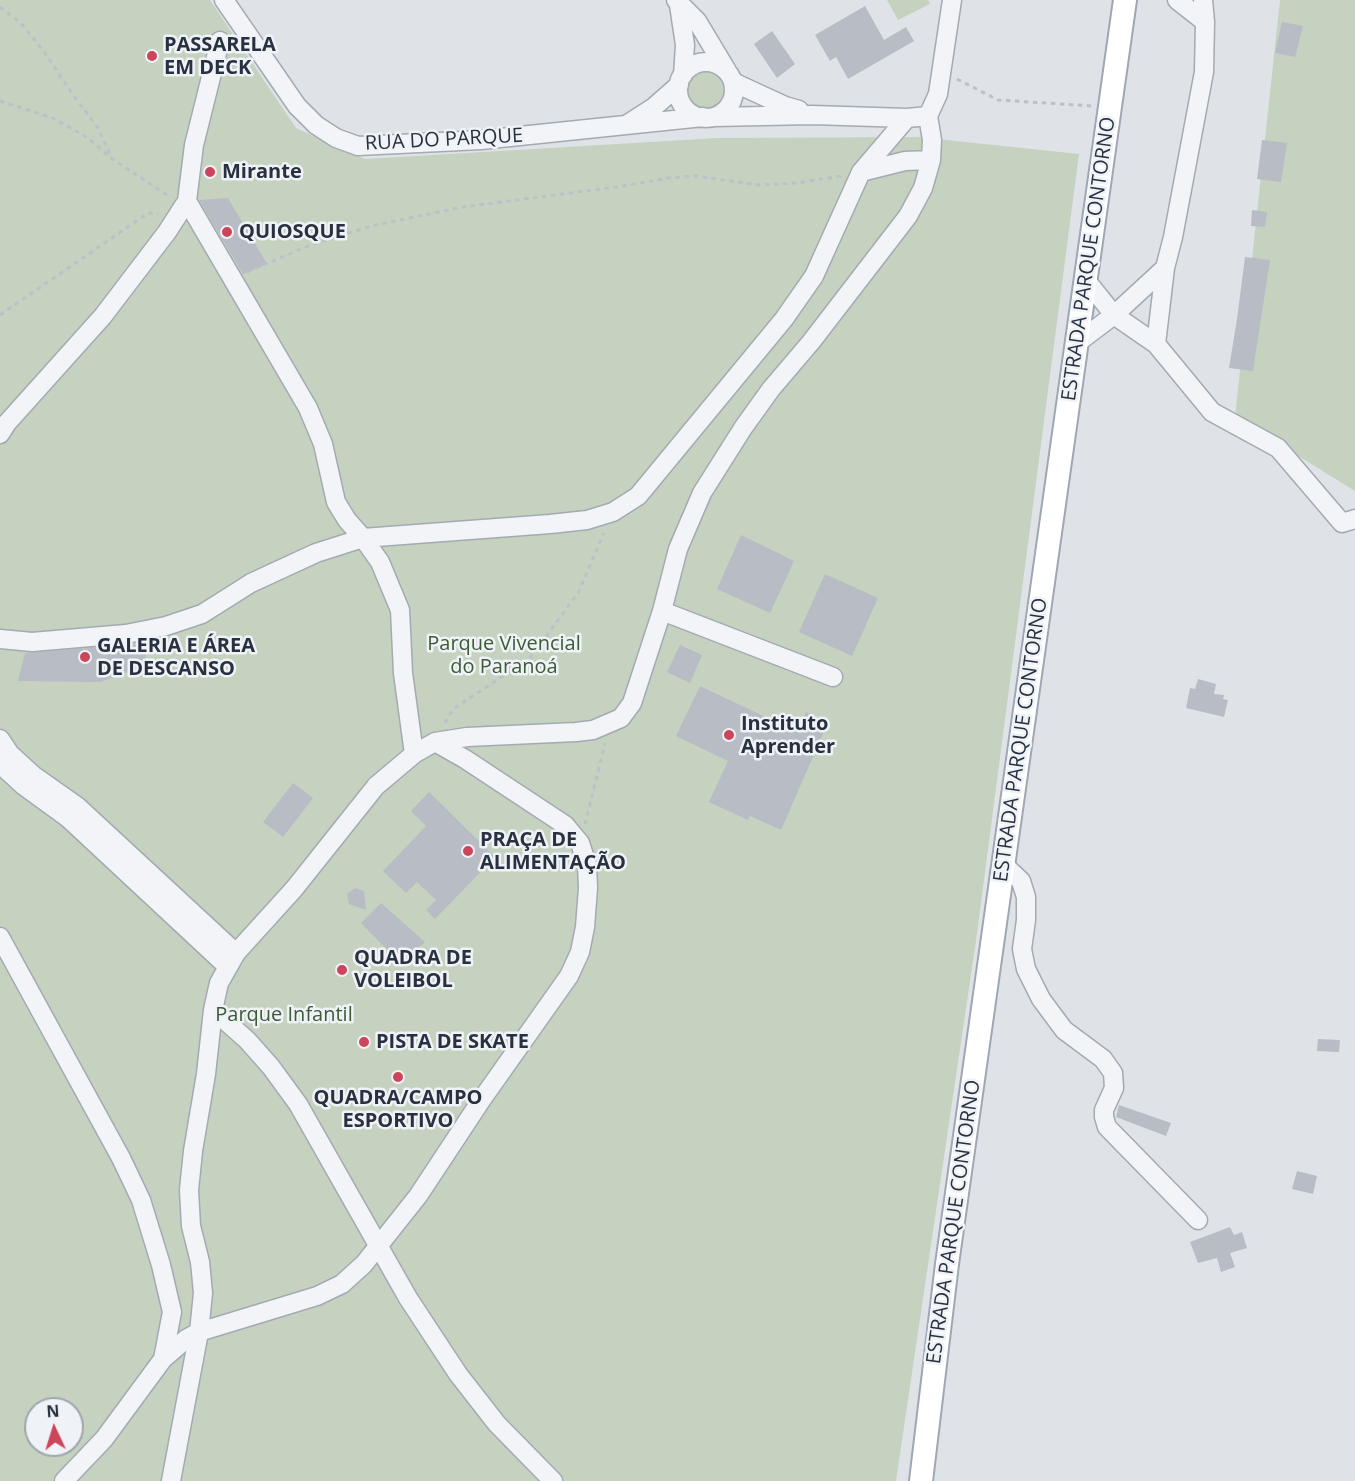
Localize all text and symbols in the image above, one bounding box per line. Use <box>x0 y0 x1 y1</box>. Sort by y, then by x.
place label: PASSARELA EM DECK <box>164 33 276 80</box>
marker: PASSARELA EM DECK <box>145 49 159 63</box>
street label: ESTRADA PARQUE CONTORNO <box>1057 115 1121 403</box>
street label: RUA DO PARQUE <box>364 124 524 156</box>
place label: Mirante <box>222 160 302 184</box>
marker: Mirante <box>203 165 217 179</box>
place label: QUIOSQUE <box>239 220 346 244</box>
marker: QUIOSQUE <box>220 225 234 239</box>
street label: ESTRADA PARQUE CONTORNO <box>989 596 1053 884</box>
park label: Parque Vivencial do Paranoá <box>427 632 581 679</box>
place label: GALERIA E ÁREA DE DESCANSO <box>97 634 255 681</box>
marker: GALERIA E ÁREA DE DESCANSO <box>78 650 92 664</box>
place label: Instituto Aprender <box>741 712 835 759</box>
marker: Instituto Aprender <box>722 728 736 742</box>
place label: PRAÇA DE ALIMENTAÇÃO <box>480 828 626 875</box>
marker: PRAÇA DE ALIMENTAÇÃO <box>461 844 475 858</box>
place label: QUADRA DE VOLEIBOL <box>354 946 472 993</box>
marker: QUADRA DE VOLEIBOL <box>335 963 349 977</box>
park label: Parque Infantil <box>215 1003 353 1027</box>
place label: PISTA DE SKATE <box>376 1030 529 1054</box>
marker: PISTA DE SKATE <box>357 1035 371 1049</box>
marker: QUADRA/CAMPO ESPORTIVO <box>391 1070 405 1084</box>
street label: ESTRADA PARQUE CONTORNO <box>922 1078 986 1366</box>
place label: QUADRA/CAMPO ESPORTIVO <box>314 1086 482 1133</box>
north arrow <box>24 1397 84 1457</box>
text: N <box>46 1400 60 1422</box>

